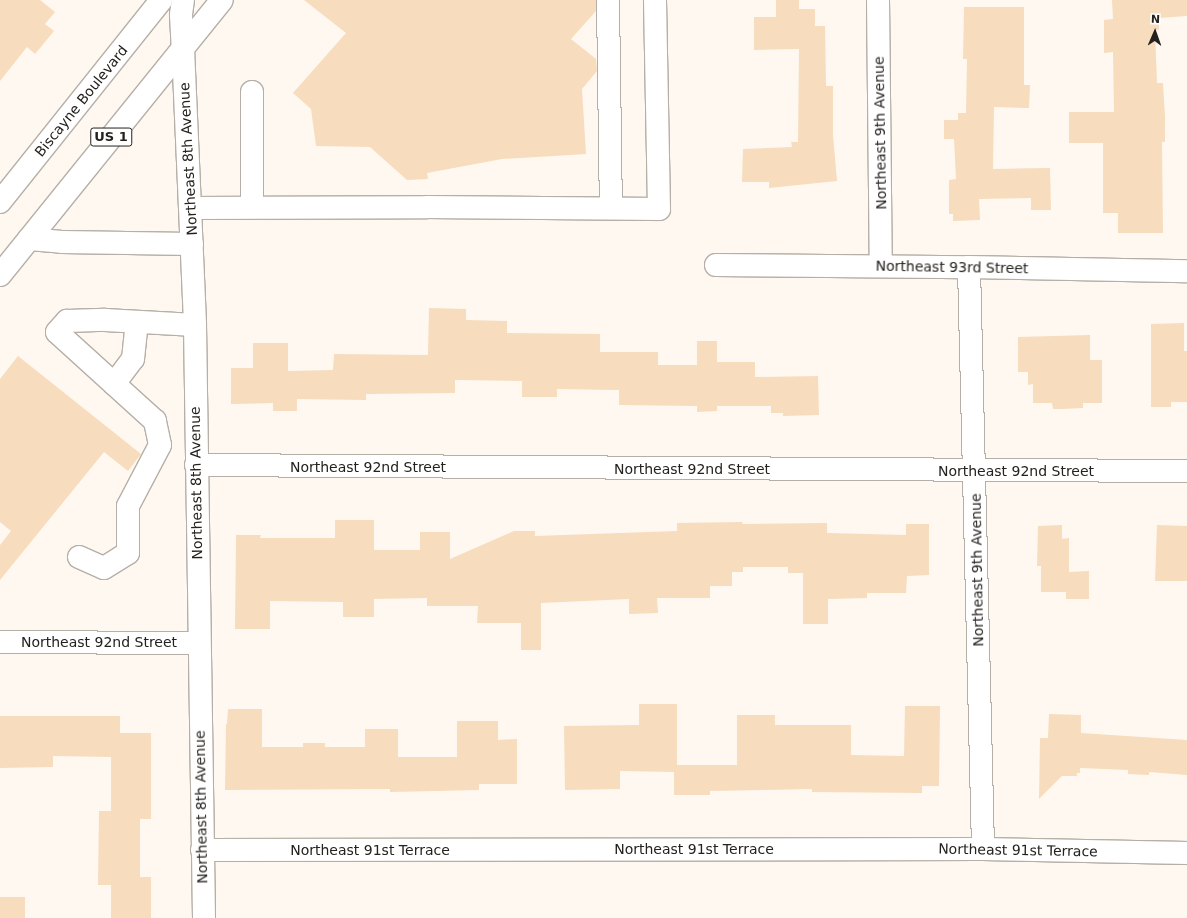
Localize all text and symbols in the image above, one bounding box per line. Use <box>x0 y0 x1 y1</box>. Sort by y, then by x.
north arrow <box>1135 12 1175 52</box>
text: N <box>1151 13 1160 26</box>
street label: Biscayne Boulevard <box>31 42 131 160</box>
street label: Northeast 9th Avenue <box>870 56 890 210</box>
street label: Northeast 8th Avenue <box>176 82 200 236</box>
road number: US 1 <box>90 126 132 148</box>
street label: Northeast 93rd Street <box>875 257 1029 277</box>
street label: Northeast 8th Avenue <box>186 406 206 560</box>
street label: Northeast 92nd Street <box>290 459 446 475</box>
street label: Northeast 92nd Street <box>614 461 770 477</box>
street label: Northeast 92nd Street <box>938 463 1094 479</box>
street label: Northeast 9th Avenue <box>967 493 987 647</box>
street label: Northeast 92nd Street <box>21 634 177 650</box>
street label: Northeast 8th Avenue <box>191 730 211 884</box>
street label: Northeast 91st Terrace <box>938 840 1098 860</box>
street label: Northeast 91st Terrace <box>614 841 774 857</box>
street label: Northeast 91st Terrace <box>290 842 450 858</box>

